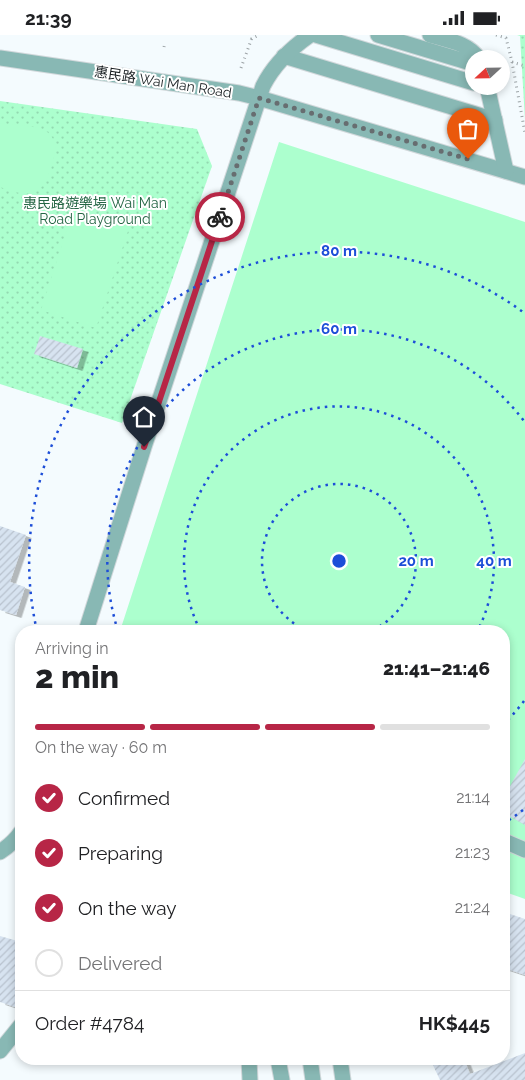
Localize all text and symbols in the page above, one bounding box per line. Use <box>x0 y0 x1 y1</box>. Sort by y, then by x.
text: 21:39 <box>25 7 72 29</box>
north arrow <box>465 50 510 95</box>
map controls <box>465 50 510 95</box>
street label: 惠民路 Wai Man Road <box>93 63 233 101</box>
pin <box>447 108 489 159</box>
icon: bag <box>454 115 482 143</box>
courier <box>195 192 245 242</box>
park label: 惠民路遊樂場 Wai Man Road Playground <box>23 195 167 227</box>
icon: bike <box>206 203 234 231</box>
text: 80 m <box>321 242 357 260</box>
text: 60 m <box>321 320 357 338</box>
pin <box>123 396 165 447</box>
icon: home <box>130 403 158 431</box>
centre of rings <box>330 552 348 570</box>
text: 20 m <box>398 552 434 570</box>
text: 40 m <box>476 552 512 570</box>
text: Arriving in <box>35 639 109 658</box>
text: 21:41–21:46 <box>383 657 490 679</box>
text: 2 min <box>35 658 119 695</box>
text: On the way · 60 m <box>35 738 167 757</box>
icon: check <box>35 784 63 812</box>
text: Confirmed <box>78 787 170 809</box>
text: 21:14 <box>456 788 490 807</box>
icon: check <box>35 839 63 867</box>
text: Preparing <box>78 842 163 864</box>
text: 21:23 <box>455 843 490 862</box>
icon: check <box>35 894 63 922</box>
text: On the way <box>78 897 177 919</box>
text: 21:24 <box>455 898 490 917</box>
text: Delivered <box>78 952 162 974</box>
text: Order #4784 <box>35 1012 144 1034</box>
text: HK$445 <box>419 1012 490 1034</box>

